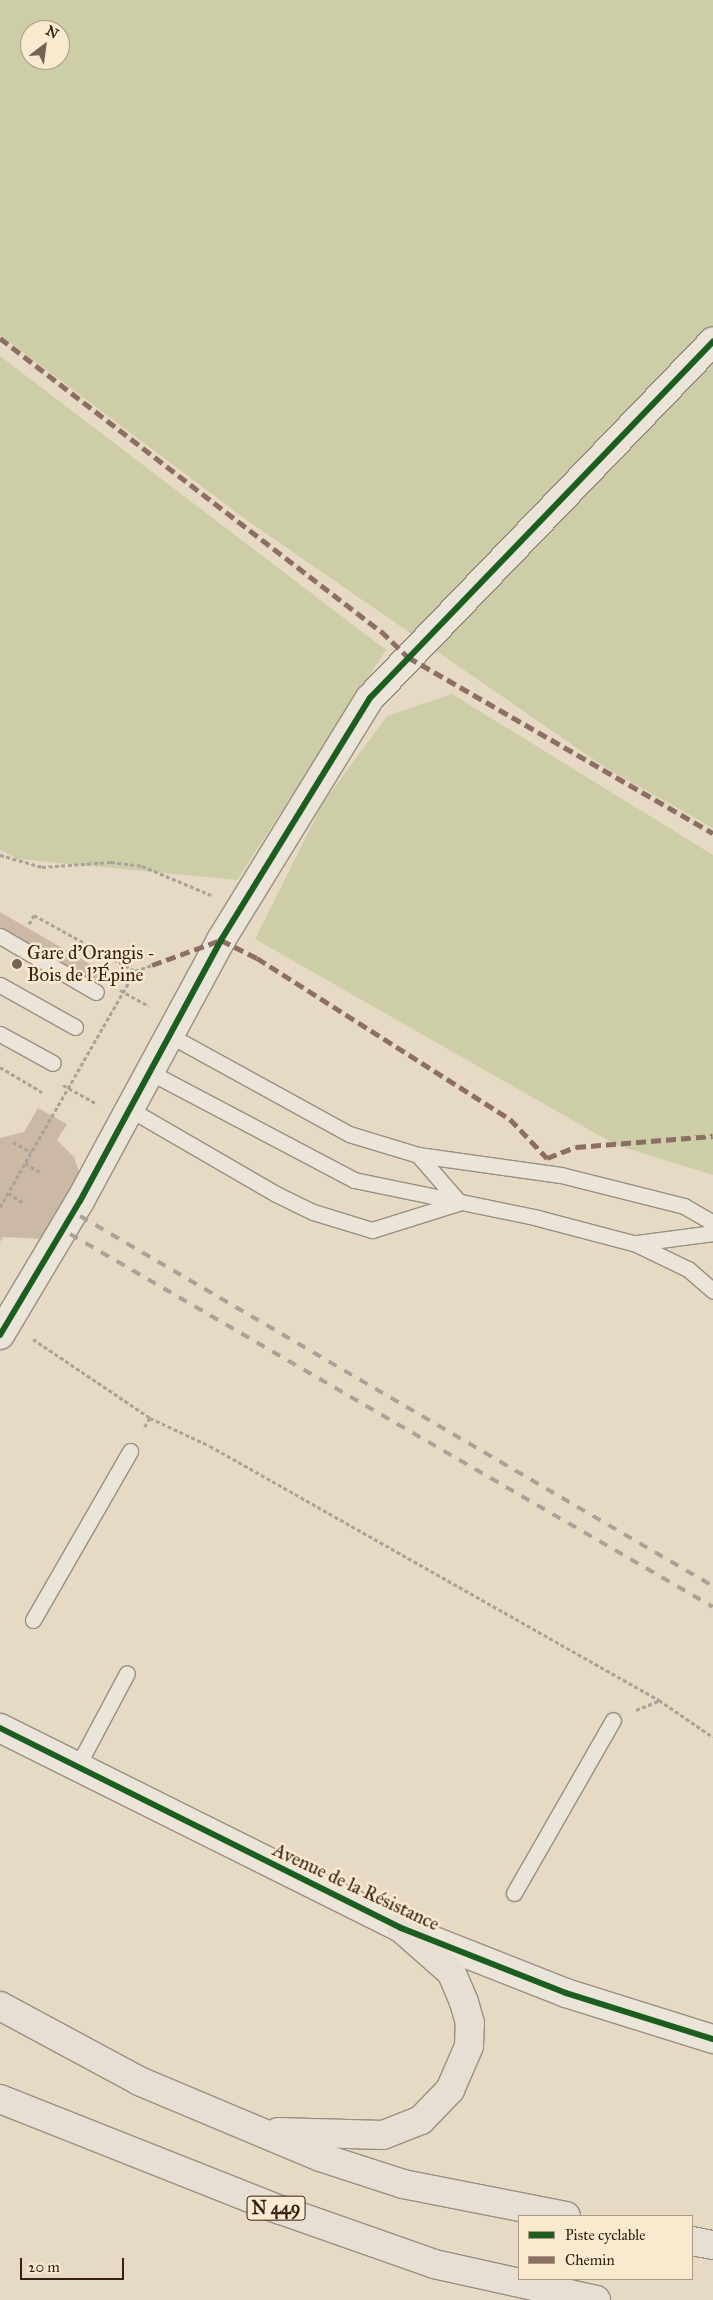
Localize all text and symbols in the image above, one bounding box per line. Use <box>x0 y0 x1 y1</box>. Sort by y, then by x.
north arrow <box>20 20 70 70</box>
text: N <box>43 22 62 43</box>
place label: Gare d'Orangis - Bois de l'Épine <box>27 942 155 986</box>
marker: Gare d'Orangis - Bois de l'Épine <box>11 958 23 970</box>
street label: Avenue de la Résistance <box>269 1838 443 1936</box>
road number: N 449 <box>246 2192 306 2224</box>
legend <box>518 2215 693 2280</box>
text: Piste cyclable <box>565 2226 645 2244</box>
scale bar <box>22 2248 126 2280</box>
text: Chemin <box>565 2251 615 2269</box>
text: 20 m <box>28 2258 60 2276</box>

